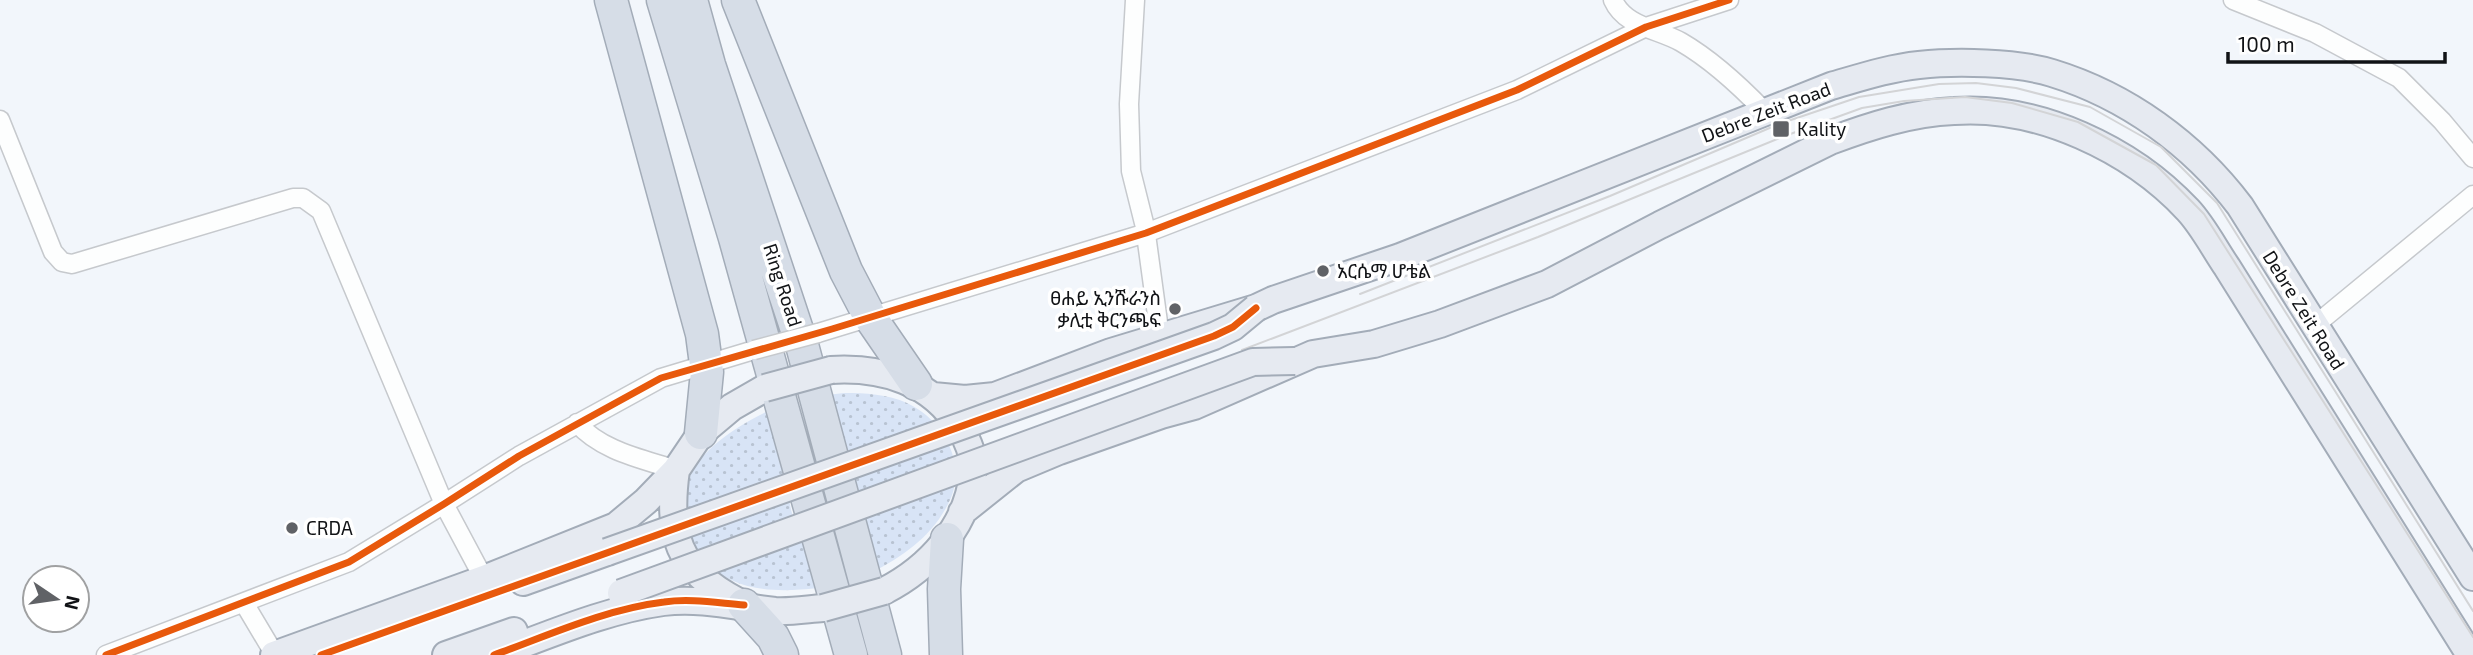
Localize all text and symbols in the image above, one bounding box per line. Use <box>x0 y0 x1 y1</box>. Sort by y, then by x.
scale bar <box>2228 21 2445 65</box>
text: 100 m <box>2238 31 2295 56</box>
street label: Debre Zeit Road <box>1698 76 1834 147</box>
place label: Kality <box>1797 117 1846 140</box>
marker: Kality <box>1771 119 1791 139</box>
street label: Ring Road <box>759 240 808 329</box>
street label: Debre Zeit Road <box>2259 246 2350 374</box>
place label: አርሴማ ሆቴል <box>1337 259 1431 282</box>
marker: አርሴማ ሆቴል <box>1315 263 1331 279</box>
place label: ፀሐይ ኢንሹራንስ ቃሊቲ ቅርንጫፍ <box>1050 286 1161 331</box>
marker: ፀሐይ ኢንሹራንስ ቃሊቲ ቅርንጫፍ <box>1167 301 1183 317</box>
place label: CRDA <box>306 516 353 539</box>
marker: CRDA <box>284 520 300 536</box>
north arrow <box>21 564 91 634</box>
text: N <box>60 594 86 612</box>

